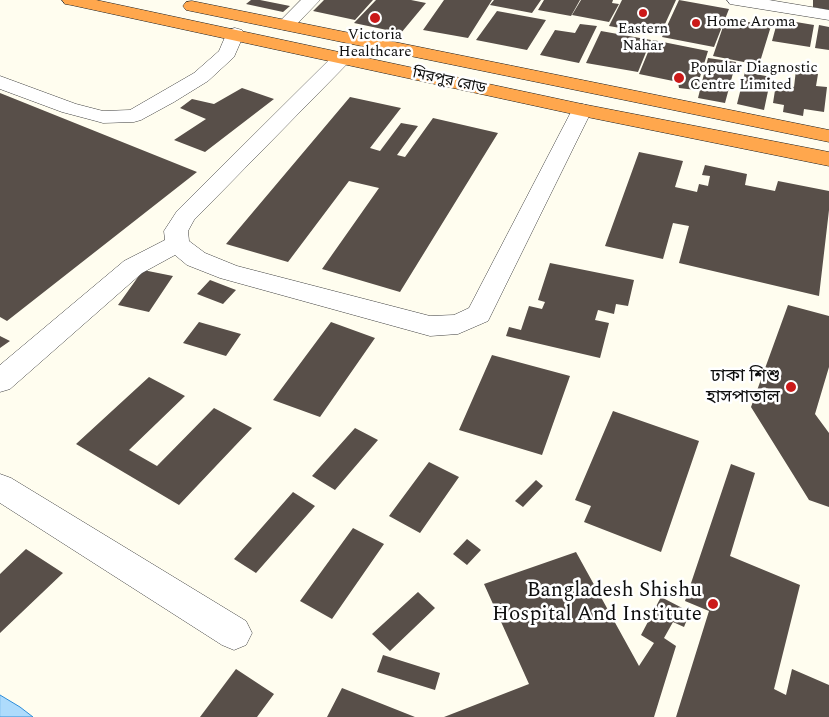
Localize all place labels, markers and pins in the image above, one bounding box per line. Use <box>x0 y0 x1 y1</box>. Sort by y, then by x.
marker: Eastern Nahar <box>637 7 649 19</box>
marker: Victoria Healthcare <box>368 11 382 25</box>
place label: Home Aroma <box>706 14 796 32</box>
marker: Home Aroma <box>690 17 702 29</box>
place label: Eastern Nahar <box>618 21 668 56</box>
place label: Victoria Healthcare <box>339 27 411 62</box>
place label: Popular Diagnostic Centre Limited <box>690 60 818 95</box>
marker: Popular Diagnostic Centre Limited <box>672 71 686 85</box>
place label: ঢাকা শিশু হাসপাতাল <box>706 366 780 408</box>
marker: ঢাকা শিশু হাসপাতাল <box>784 380 798 394</box>
place label: Bangladesh Shishu Hospital And Institute <box>492 579 702 629</box>
marker: Bangladesh Shishu Hospital And Institute <box>706 597 720 611</box>

